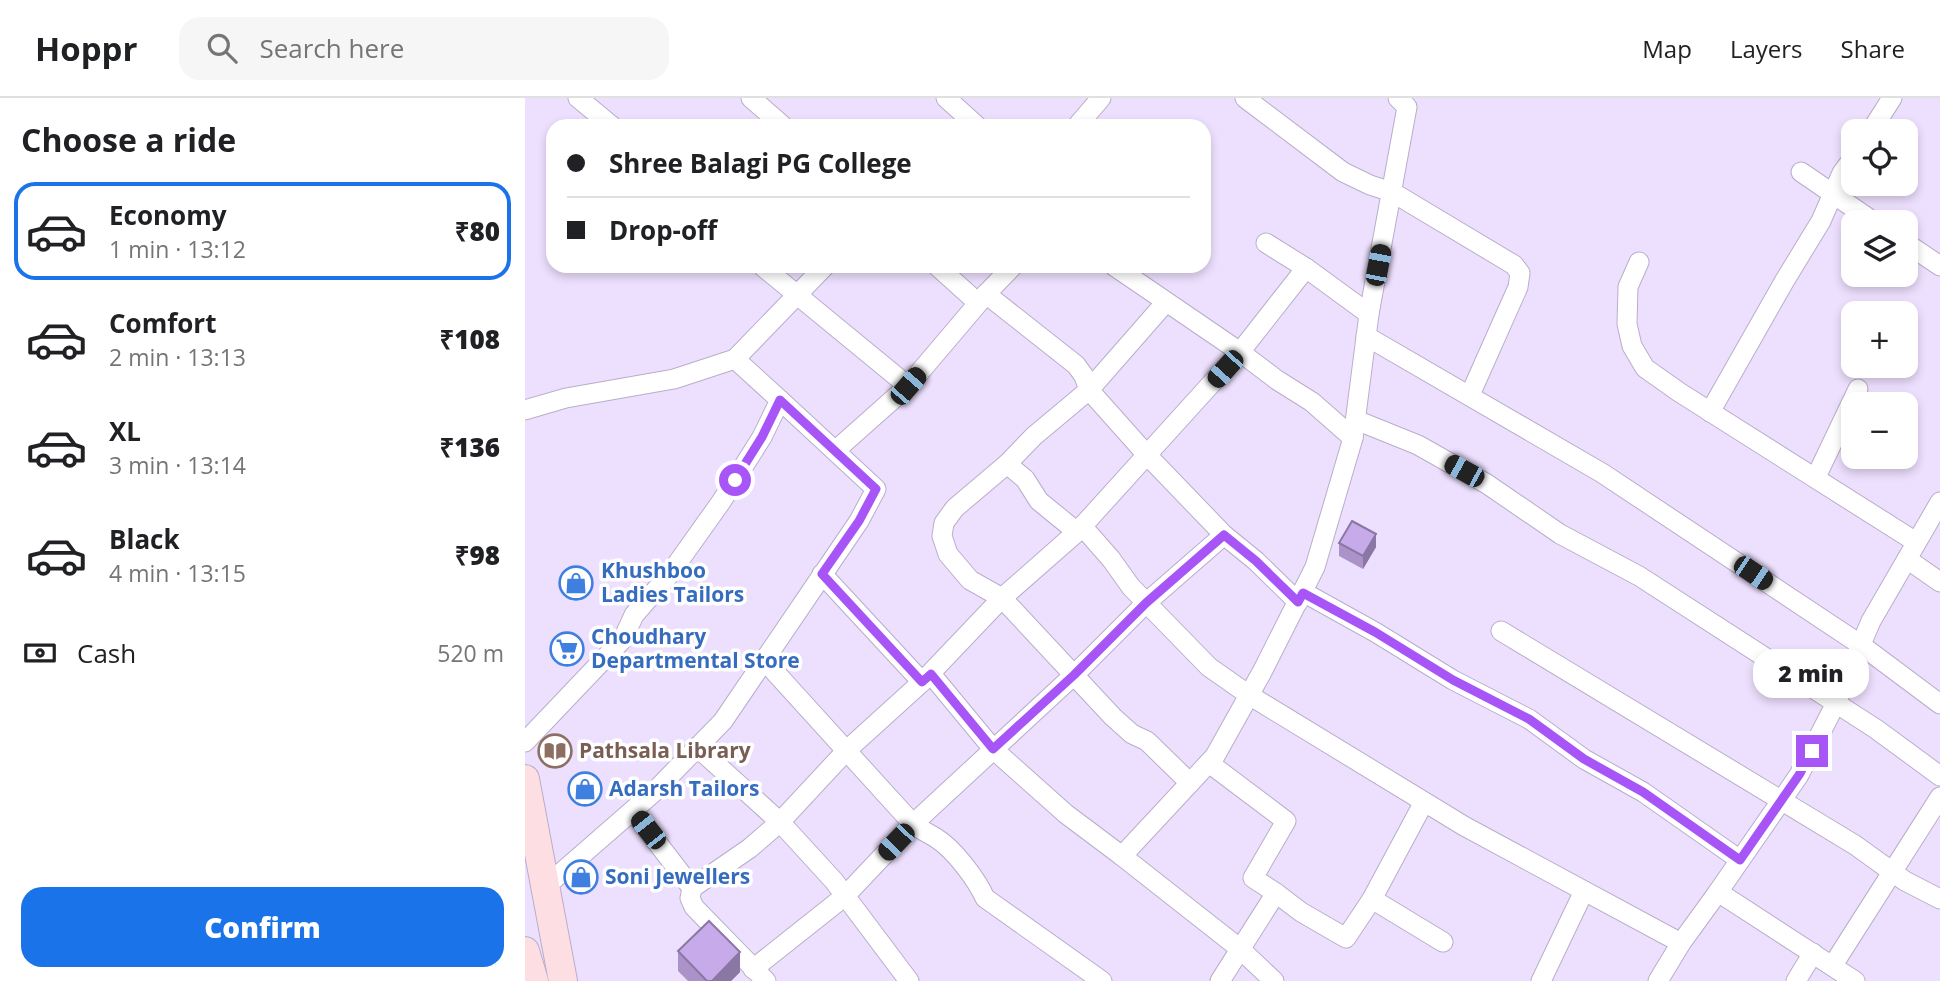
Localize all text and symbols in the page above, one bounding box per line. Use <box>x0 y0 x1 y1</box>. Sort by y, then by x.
search box <box>179 17 669 80</box>
text: Hoppr <box>35 26 137 71</box>
icon: search <box>203 29 241 67</box>
text: Search here <box>259 30 404 66</box>
text: Map <box>1642 32 1692 65</box>
text: Layers <box>1730 32 1803 65</box>
text: Share <box>1841 32 1905 65</box>
text: Choose a ride <box>21 118 236 161</box>
map controls <box>1841 119 1918 469</box>
button: locate <box>1841 119 1918 196</box>
text: Shree Balagi PG College <box>609 145 912 181</box>
text: Economy <box>109 197 227 233</box>
icon: car <box>25 200 88 263</box>
button: layers <box>1841 210 1918 287</box>
text: Drop-off <box>609 212 717 248</box>
text: ₹80 <box>455 213 500 249</box>
text: 1 min · 13:12 <box>109 233 246 265</box>
car <box>1364 242 1393 288</box>
button: + <box>1841 301 1918 378</box>
text: Comfort <box>109 305 216 341</box>
icon: car <box>25 308 88 371</box>
text: ₹108 <box>439 321 500 357</box>
text: 2 min · 13:13 <box>109 341 246 373</box>
car <box>1204 346 1247 392</box>
car <box>887 363 930 409</box>
button: − <box>1841 392 1918 469</box>
text: XL <box>109 413 141 449</box>
icon: car <box>25 416 88 479</box>
text: ₹136 <box>439 429 500 465</box>
text: 3 min · 13:14 <box>109 449 246 481</box>
car <box>1441 452 1488 490</box>
route start <box>719 464 751 496</box>
text: Black <box>109 521 180 557</box>
icon: car <box>25 524 88 587</box>
text: ₹98 <box>455 537 500 573</box>
car <box>1730 553 1777 593</box>
place label: Khushboo Ladies Tailors <box>601 556 744 608</box>
text: 4 min · 13:15 <box>109 557 246 589</box>
shop icon: Khushboo Ladies Tailors <box>557 564 595 602</box>
place label: Choudhary Departmental Store <box>591 622 800 674</box>
supermarket icon: Choudhary Departmental Store <box>548 630 586 668</box>
icon: cash <box>21 634 59 672</box>
text: Cash <box>77 635 136 671</box>
text: 520 m <box>437 637 504 669</box>
callout: 2 min <box>1754 650 1870 698</box>
text: 2 min <box>1778 657 1844 689</box>
library icon: Pathsala Library <box>536 732 574 770</box>
route end <box>1796 735 1828 767</box>
place label: Pathsala Library <box>579 736 751 764</box>
shop icon: Adarsh Tailors <box>566 770 604 808</box>
place label: Adarsh Tailors <box>609 774 759 802</box>
car <box>627 807 670 853</box>
car <box>874 820 919 864</box>
shop icon: Soni Jewellers <box>562 858 600 896</box>
place label: Soni Jewellers <box>605 862 750 890</box>
button: Confirm <box>21 887 504 967</box>

